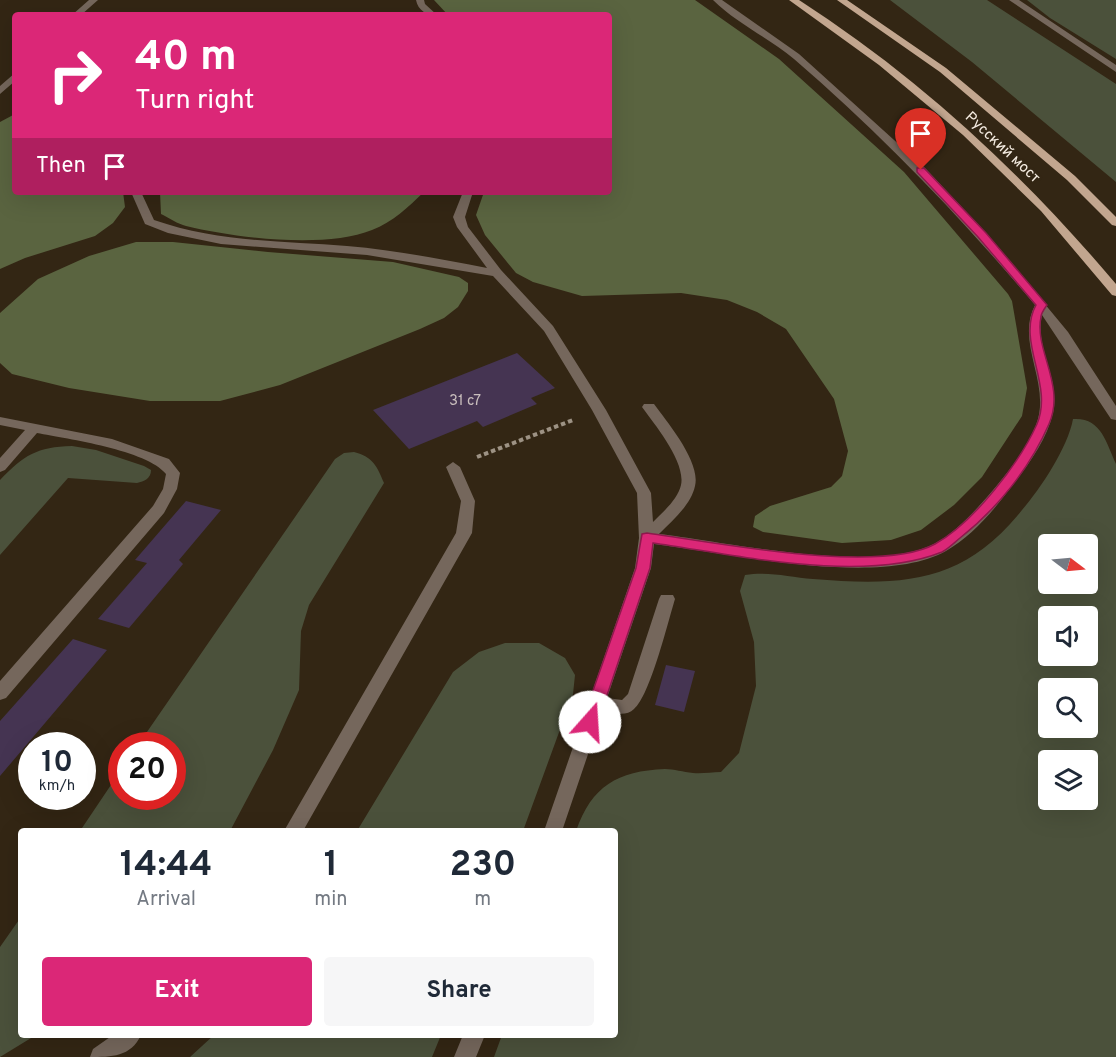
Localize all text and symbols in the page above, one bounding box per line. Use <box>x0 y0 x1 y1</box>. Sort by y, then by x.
text: 40 m <box>135 32 237 85</box>
icon: right <box>36 36 114 114</box>
text: Turn right <box>135 84 254 118</box>
pin <box>895 108 946 170</box>
street label: Русский мост <box>960 108 1044 188</box>
icon: arrive <box>904 117 937 150</box>
icon: arrive <box>98 150 131 183</box>
text: Then <box>36 153 86 180</box>
house number: 31 с7 <box>449 392 481 411</box>
north arrow <box>1038 534 1098 594</box>
map controls <box>1038 534 1098 810</box>
button: sound <box>1038 606 1098 666</box>
button: search <box>1038 678 1098 738</box>
position arrow <box>558 690 622 754</box>
speed limit sign: 20 <box>108 732 186 810</box>
text: 10 <box>41 745 73 782</box>
button: layers <box>1038 750 1098 810</box>
text: km/h <box>39 777 75 796</box>
text: 14:44 <box>120 843 212 889</box>
text: 1 <box>324 843 338 889</box>
text: 230 <box>449 843 516 889</box>
text: Arrival <box>136 887 196 913</box>
text: min <box>314 887 348 913</box>
text: m <box>474 887 491 913</box>
button: Exit <box>42 957 312 1026</box>
button: Share <box>324 957 594 1026</box>

